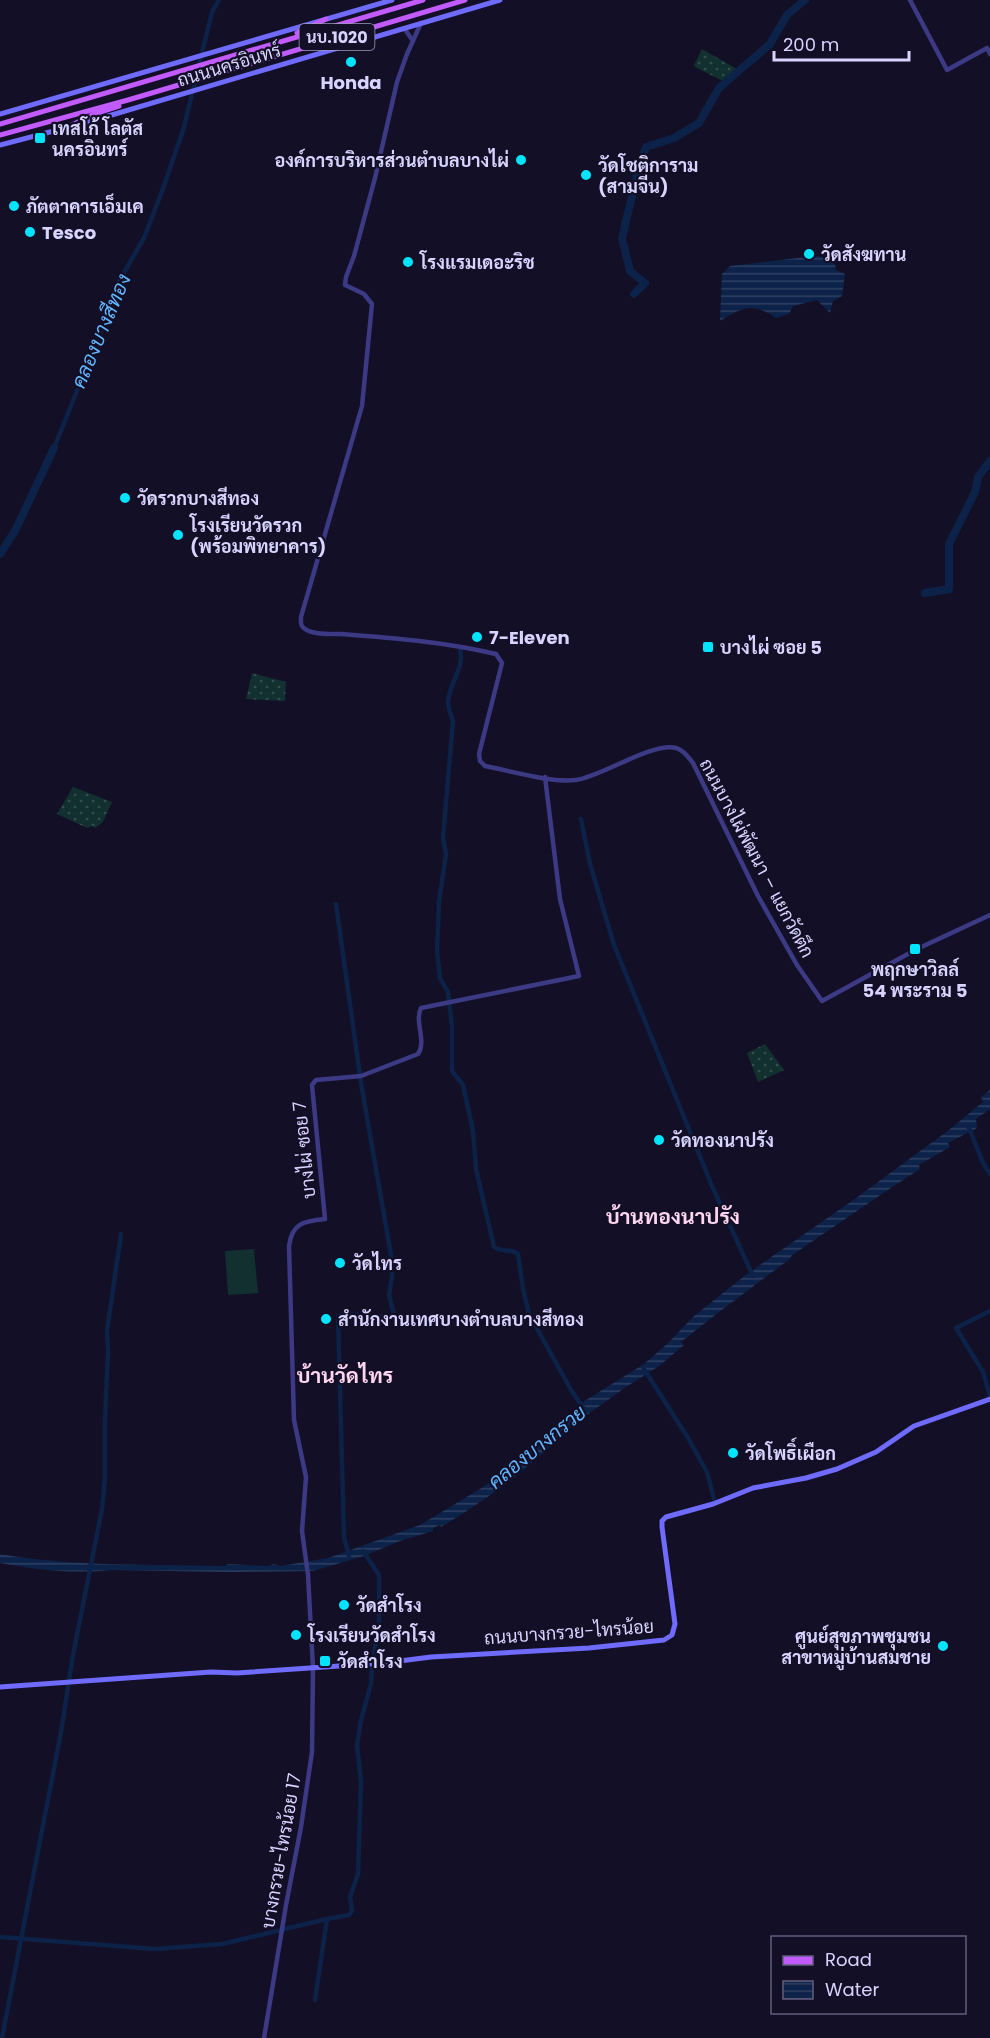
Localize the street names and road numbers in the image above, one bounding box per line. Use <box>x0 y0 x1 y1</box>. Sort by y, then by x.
road number: นบ.1020 <box>300 24 374 50</box>
street label: ถนนนครอินทร์ <box>174 37 284 93</box>
street label: ถนนบางไผ่พัฒนา – แยกวัดตึก <box>694 754 820 962</box>
street label: บางไผ่ ซอย 7 <box>286 1100 322 1200</box>
street label: ถนนบางกรวย-ไทรน้อย <box>483 1614 655 1650</box>
street label: บางกรวย-ไทรน้อย 17 <box>255 1771 307 1931</box>

